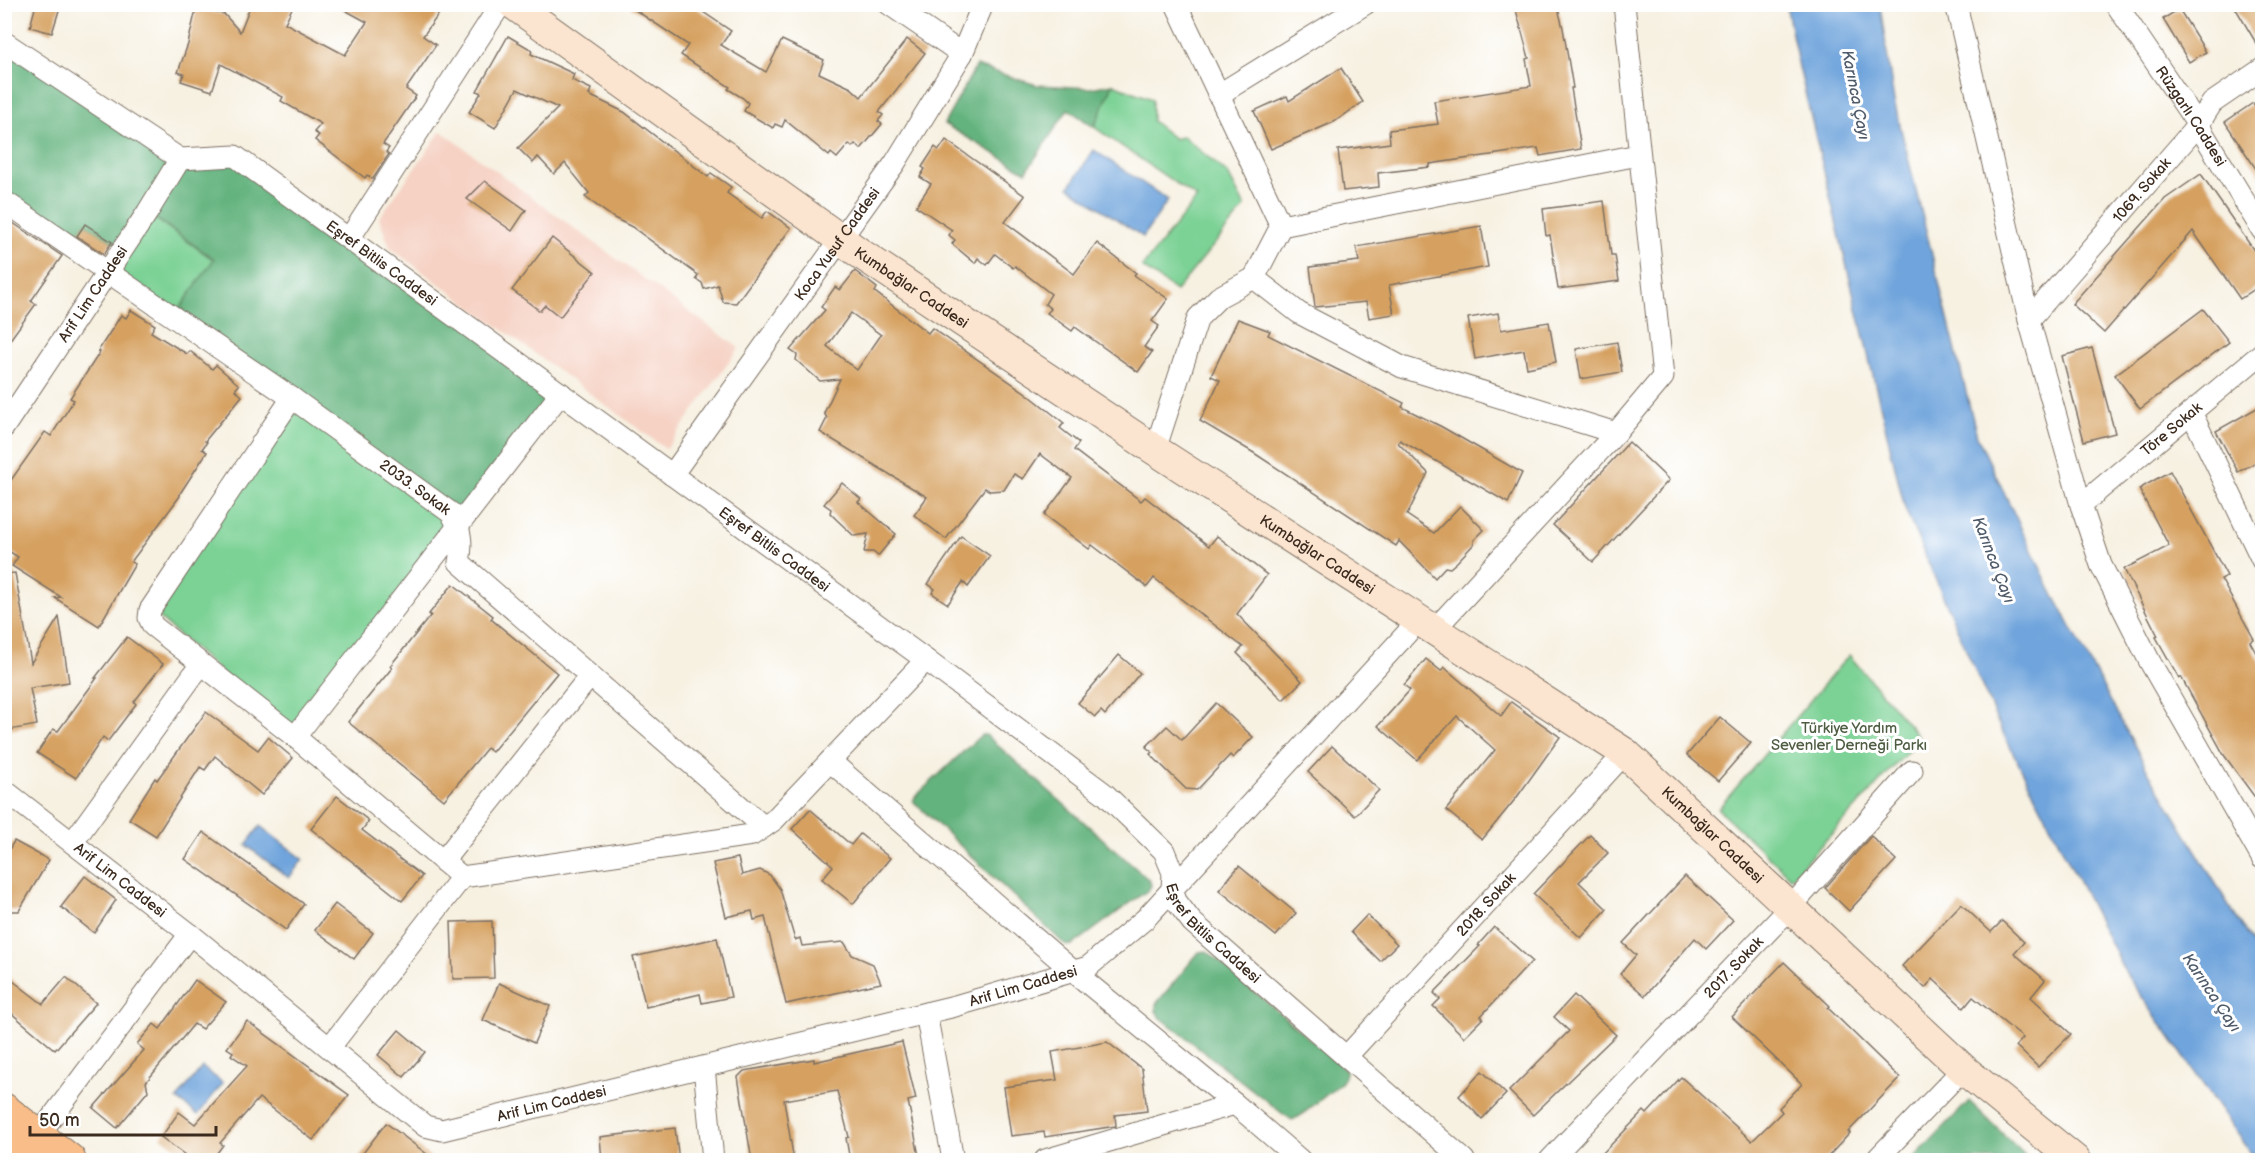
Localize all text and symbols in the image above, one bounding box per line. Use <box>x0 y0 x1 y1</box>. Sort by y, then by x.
water label: Karınca Çayı <box>1837 49 1873 142</box>
street label: Rüzgarlı Caddesi <box>2151 62 2230 170</box>
street label: 1069. Sokak <box>2108 153 2175 226</box>
street label: Koca Yusuf Caddesi <box>790 184 884 304</box>
street label: Eşref Bitlis Caddesi <box>322 216 441 310</box>
street label: Arif Lim Caddesi <box>54 242 132 346</box>
street label: Kumbağlar Caddesi <box>850 243 972 332</box>
street label: Töre Sokak <box>2137 398 2206 460</box>
street label: 2033. Sokak <box>376 455 455 520</box>
street label: Eşref Bitlis Caddesi <box>715 503 834 596</box>
street label: Kumbağlar Caddesi <box>1256 511 1379 599</box>
water label: Karınca Çayı <box>1968 514 2018 606</box>
park label: Türkiye Yardım Sevenler Derneği Parkı <box>1771 719 1927 755</box>
street label: Kumbağlar Caddesi <box>1657 782 1768 887</box>
street label: Arif Lim Caddesi <box>70 838 170 922</box>
street label: 2018. Sokak <box>1452 868 1520 940</box>
street label: Eşref Bitlis Caddesi <box>1162 881 1265 987</box>
street label: 2017. Sokak <box>1700 932 1768 1002</box>
water label: Karınca Çayı <box>2178 950 2244 1036</box>
street label: Arif Lim Caddesi <box>967 961 1079 1011</box>
street label: Arif Lim Caddesi <box>495 1081 608 1126</box>
scale bar <box>30 1099 216 1137</box>
text: 50 m <box>39 1110 80 1131</box>

